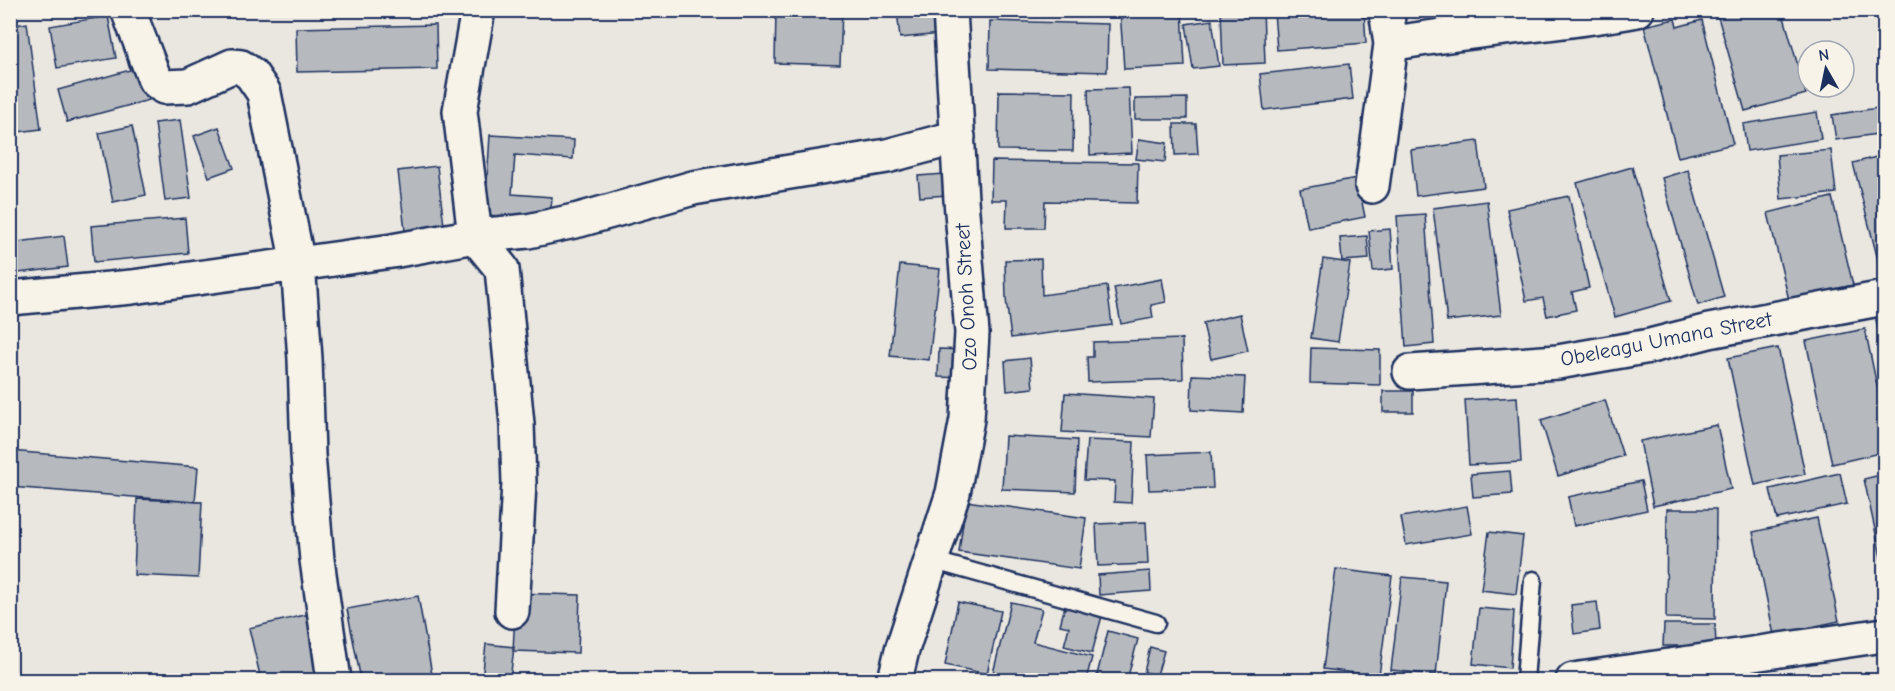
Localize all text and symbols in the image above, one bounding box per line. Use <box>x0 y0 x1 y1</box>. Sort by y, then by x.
north arrow <box>1796 39 1856 99</box>
text: N <box>1817 45 1830 65</box>
street label: Ozo Onoh Street <box>950 222 982 371</box>
street label: Obeleagu Umana Street <box>1558 307 1775 371</box>

